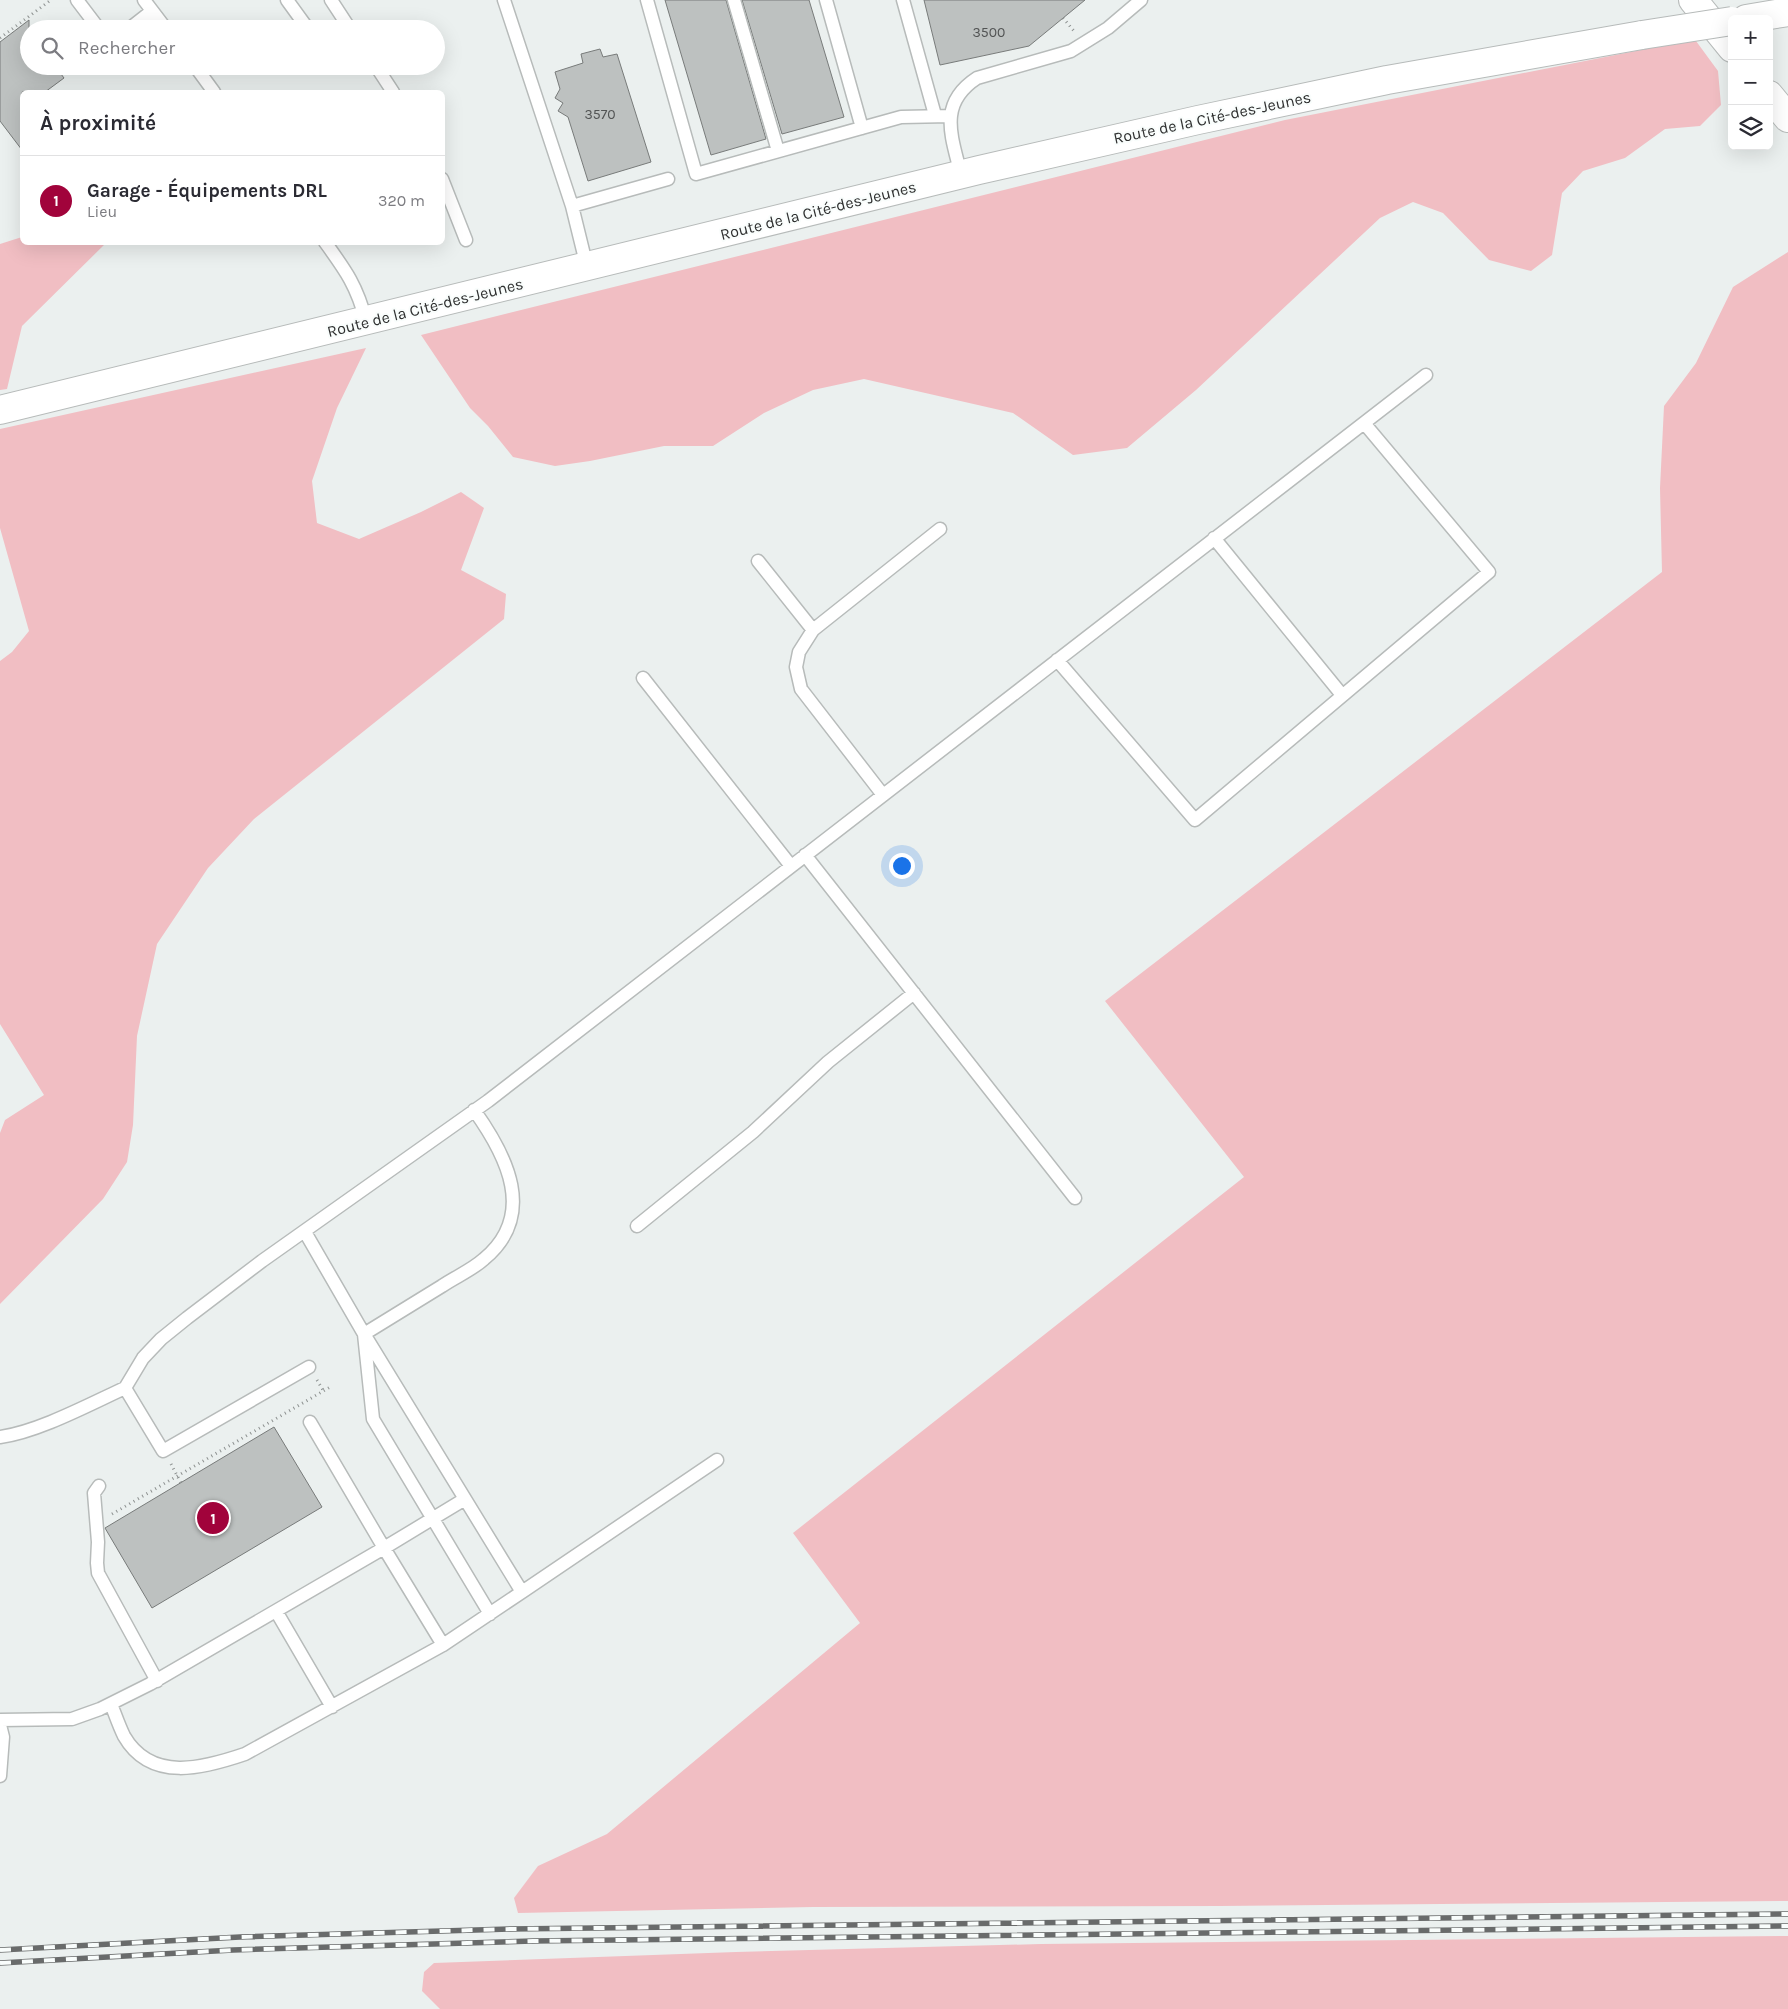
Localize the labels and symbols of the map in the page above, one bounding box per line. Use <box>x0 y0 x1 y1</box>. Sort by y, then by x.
house number: 3500 <box>973 24 1005 41</box>
street label: Route de la Cité-des-Jeunes <box>1112 87 1313 148</box>
house number: 3570 <box>584 106 616 123</box>
street label: Route de la Cité-des-Jeunes <box>718 177 918 244</box>
street label: Route de la Cité-des-Jeunes <box>325 274 525 341</box>
your location <box>889 853 915 879</box>
pin: 1 <box>197 1499 229 1537</box>

